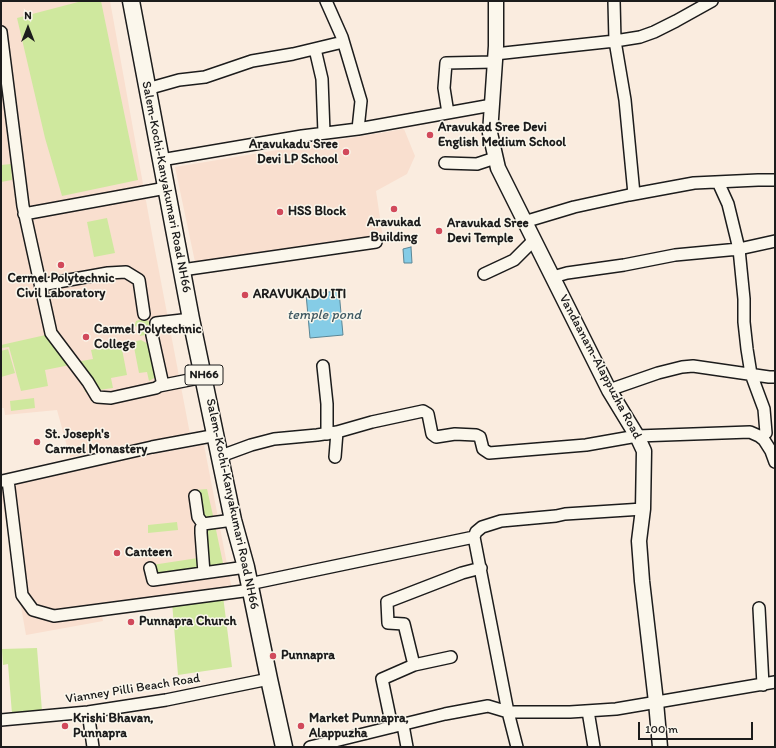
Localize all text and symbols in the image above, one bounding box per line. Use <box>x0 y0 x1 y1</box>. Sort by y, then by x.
north arrow <box>8 8 48 48</box>
text: N <box>24 9 32 22</box>
street label: Salem-Kochi-Kanyakumari Road NH66 <box>138 80 194 294</box>
place label: Aravukad Sree Devi English Medium School <box>438 120 566 151</box>
marker: Aravukad Sree Devi English Medium School <box>425 130 435 140</box>
place label: Aravukadu Sree Devi LP School <box>249 137 338 168</box>
marker: Aravukadu Sree Devi LP School <box>341 147 351 157</box>
place label: HSS Block <box>288 204 346 220</box>
marker: Aravukad Building <box>389 204 399 214</box>
marker: HSS Block <box>275 207 285 217</box>
place label: Aravukad Building <box>367 215 421 246</box>
place label: Aravukad Sree Devi Temple <box>447 216 529 247</box>
marker: Aravukad Sree Devi Temple <box>434 226 444 236</box>
marker: Cermel Polytechnic Civil Laboratory <box>56 260 66 270</box>
place label: Cermel Polytechnic Civil Laboratory <box>7 271 115 302</box>
place label: ARAVUKADU ITI <box>253 287 346 303</box>
marker: ARAVUKADU ITI <box>240 290 250 300</box>
street label: Vandaanam-Alappuzha Road <box>555 292 645 442</box>
water label: temple pond <box>287 307 361 323</box>
place label: Carmel Polytechnic College <box>94 322 202 353</box>
marker: Carmel Polytechnic College <box>81 332 91 342</box>
road number: NH66 <box>185 365 223 385</box>
street label: Salem-Kochi-Kanyakumari Road NH66 <box>202 397 262 611</box>
place label: St. Joseph's Carmel Monastery <box>45 427 147 458</box>
marker: St. Joseph's Carmel Monastery <box>32 437 42 447</box>
place label: Canteen <box>125 545 172 561</box>
marker: Canteen <box>112 548 122 558</box>
place label: Punnapra Church <box>139 614 237 630</box>
marker: Punnapra Church <box>126 617 136 627</box>
place label: Punnapra <box>281 648 335 664</box>
marker: Punnapra <box>268 651 278 661</box>
street label: Vianney Pilli Beach Road <box>65 671 201 707</box>
place label: Krishi Bhavan, Punnapra <box>73 711 154 742</box>
place label: Market Punnapra, Alappuzha <box>309 711 409 742</box>
scale bar <box>640 714 755 740</box>
marker: Krishi Bhavan, Punnapra <box>60 721 70 731</box>
marker: Market Punnapra, Alappuzha <box>296 721 306 731</box>
text: 100 m <box>645 722 678 736</box>

